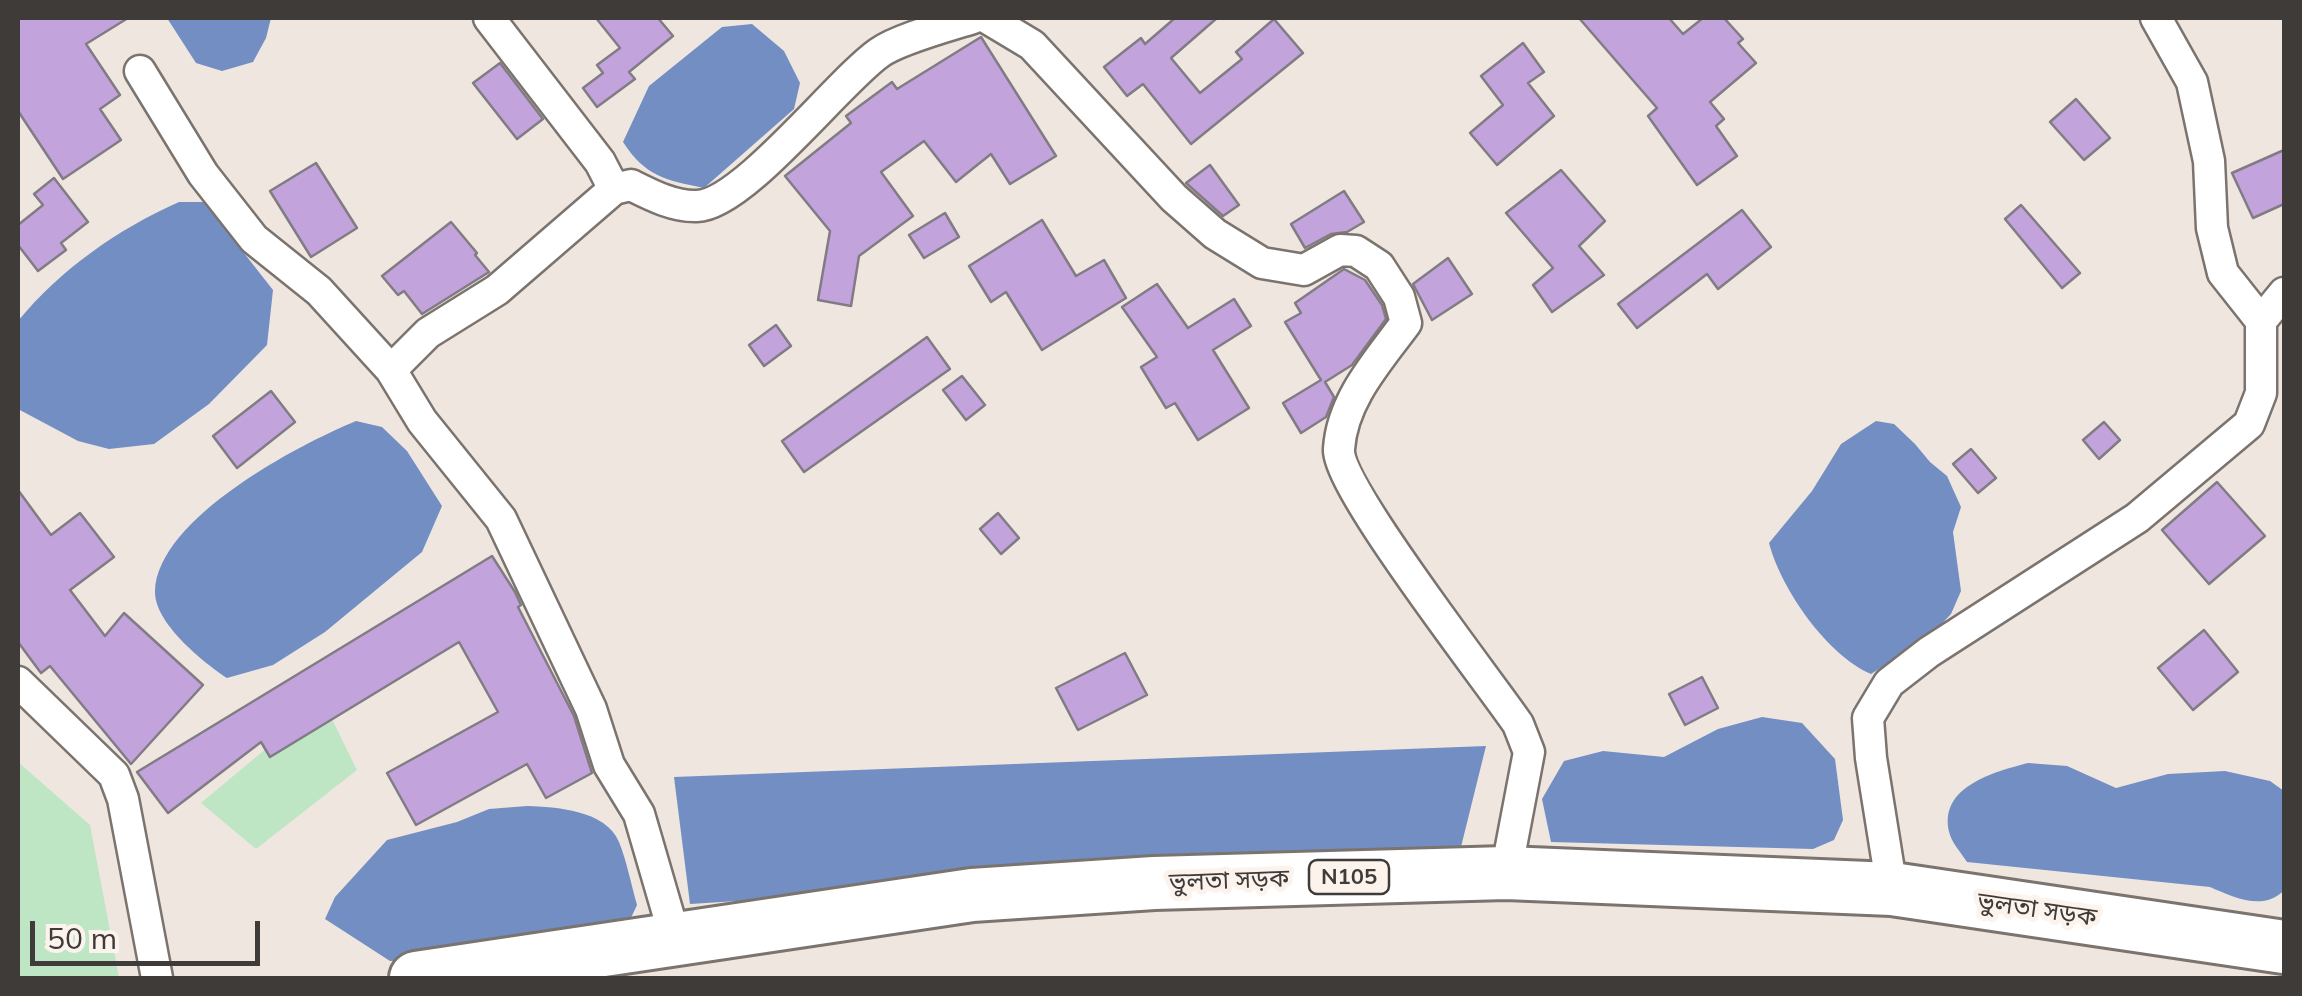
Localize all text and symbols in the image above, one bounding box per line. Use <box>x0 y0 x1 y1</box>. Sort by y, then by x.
road number: N105 <box>1309 860 1389 894</box>
street label: ভুলতা সড়ক <box>1168 864 1290 898</box>
street label: ভুলতা সড়ক <box>1975 887 2099 933</box>
scale bar <box>35 901 265 963</box>
text: 50 m <box>47 919 117 957</box>

